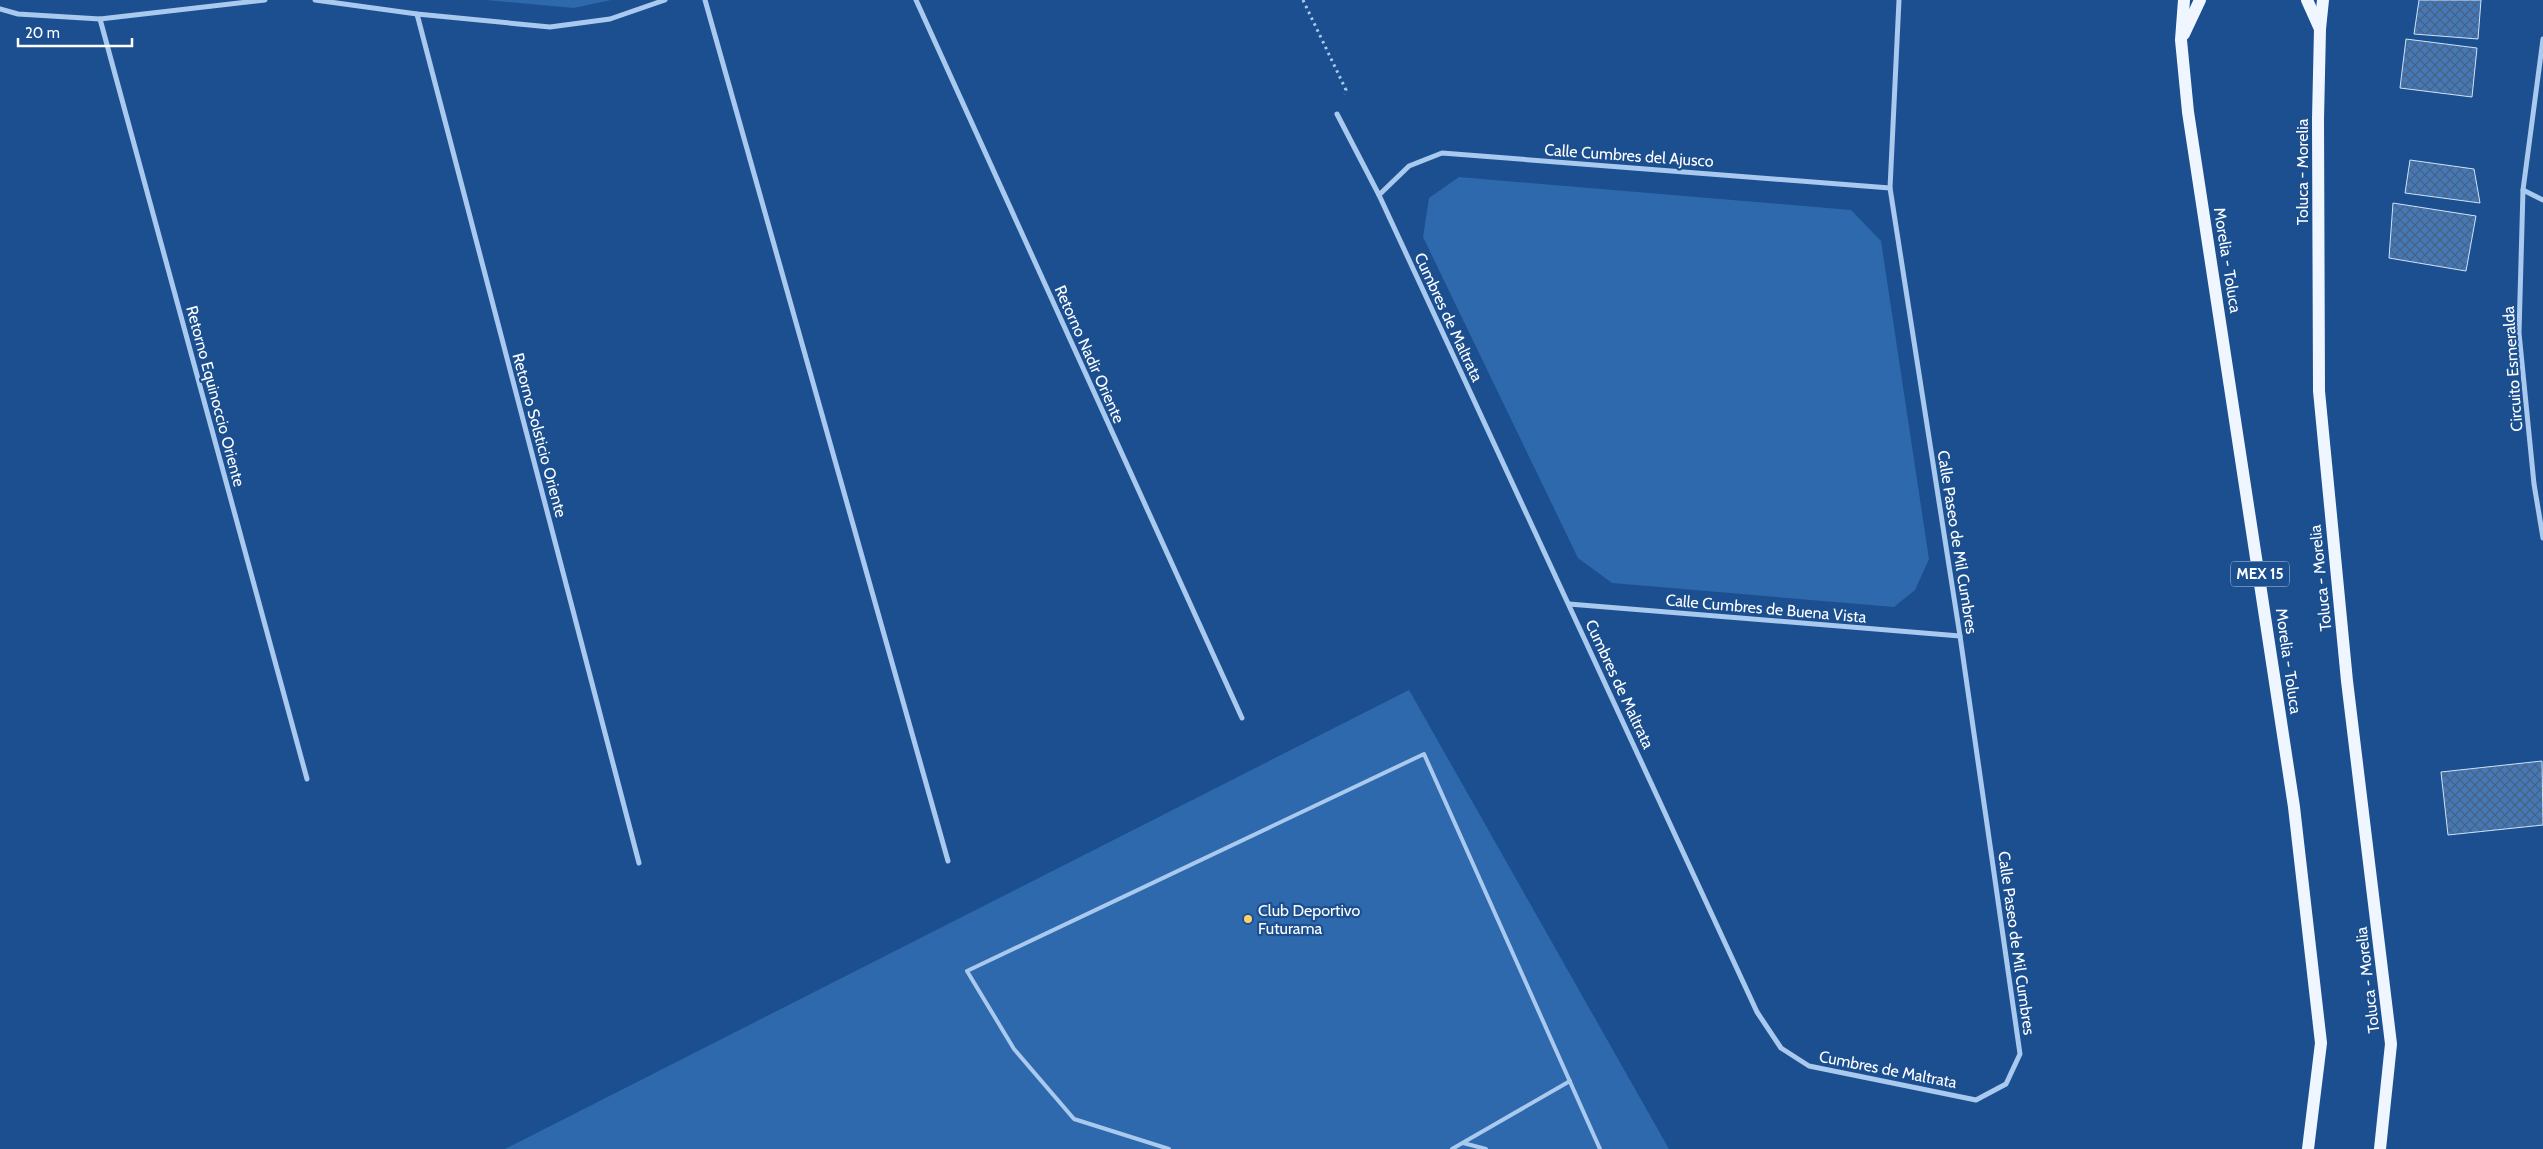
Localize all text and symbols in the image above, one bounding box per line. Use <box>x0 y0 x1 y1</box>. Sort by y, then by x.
scale bar <box>18 15 131 47</box>
text: 20 m <box>25 24 60 42</box>
street label: Toluca - Morelia <box>2293 118 2312 225</box>
street label: Calle Cumbres del Ajusco <box>1544 140 1714 171</box>
street label: Morelia - Toluca <box>2210 206 2245 315</box>
street label: Cumbres de Maltrata <box>1410 250 1487 385</box>
street label: Retorno Nadir Oriente <box>1051 282 1129 426</box>
street label: Retorno Equinoccio Oriente <box>182 304 249 489</box>
street label: Circuito Esmeralda <box>2499 305 2526 432</box>
street label: Retorno Solsticio Oriente <box>508 351 571 520</box>
street label: Calle Paseo de Mil Cumbres <box>1934 449 1981 636</box>
street label: Toluca - Morelia <box>2305 524 2336 632</box>
road number: MEX 15 <box>2231 562 2289 586</box>
street label: Calle Cumbres de Buena Vista <box>1665 590 1867 627</box>
street label: Morelia - Toluca <box>2272 607 2305 716</box>
street label: Cumbres de Maltrata <box>1581 617 1658 752</box>
street label: Calle Paseo de Mil Cumbres <box>1994 850 2039 1037</box>
place label: Club Deportivo Futurama <box>1258 901 1361 938</box>
marker: Club Deportivo Futurama <box>1242 913 1254 925</box>
street label: Toluca - Morelia <box>2352 926 2383 1034</box>
street label: Cumbres de Maltrata <box>1817 1047 1959 1092</box>

